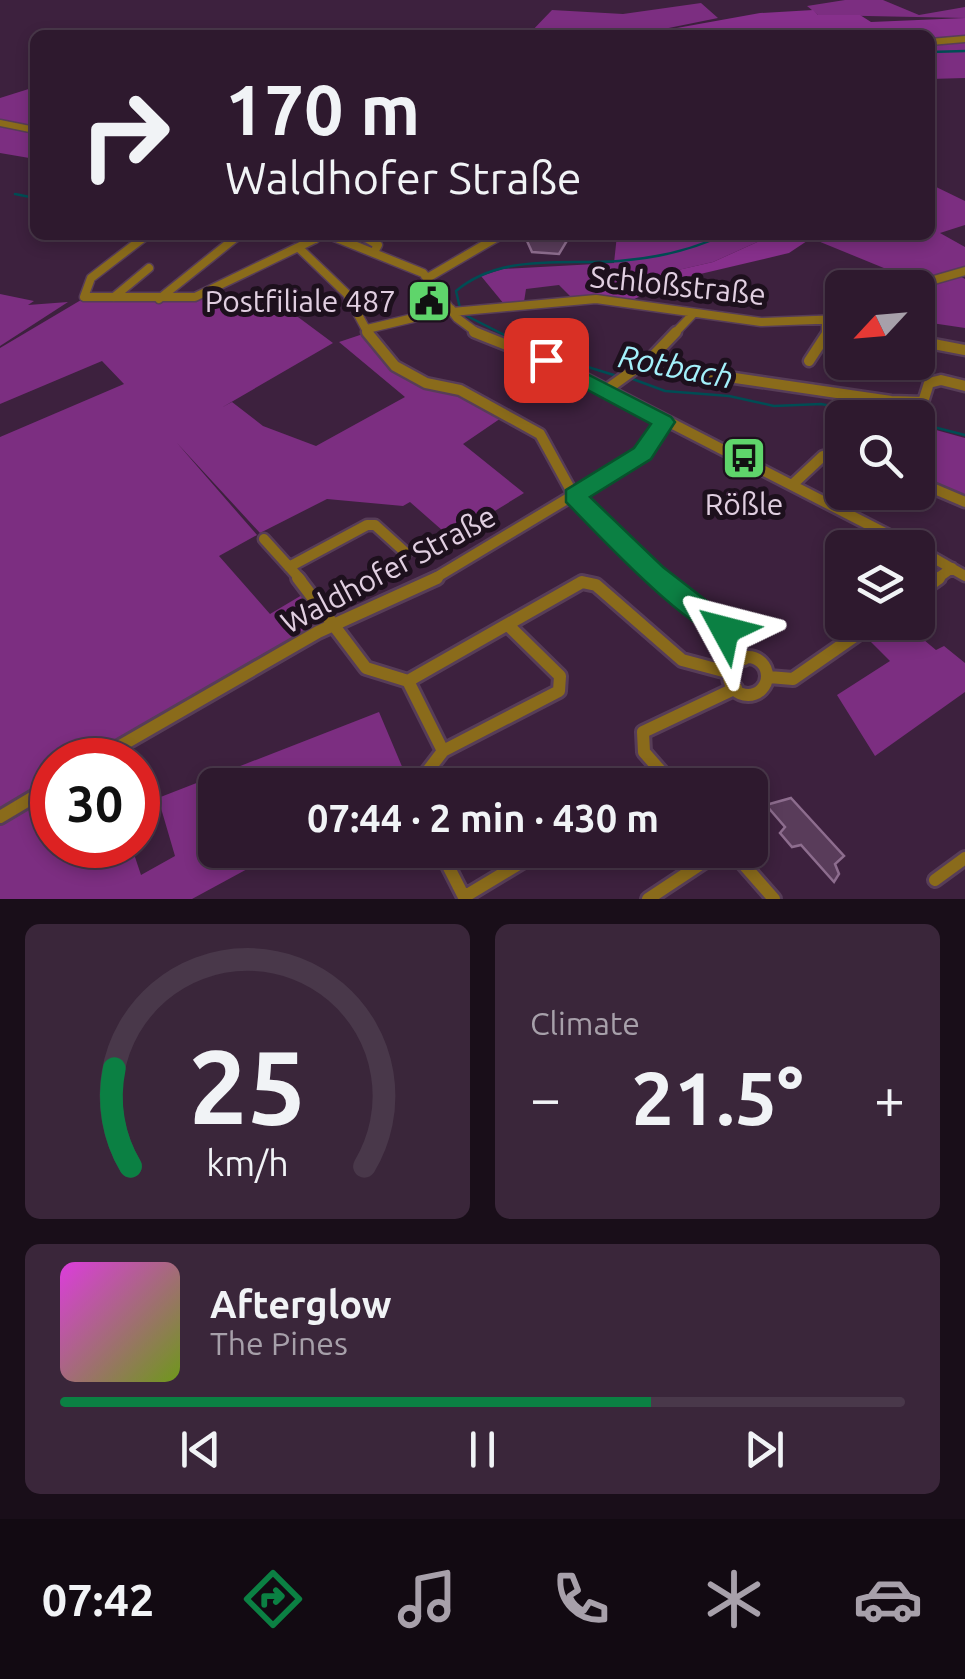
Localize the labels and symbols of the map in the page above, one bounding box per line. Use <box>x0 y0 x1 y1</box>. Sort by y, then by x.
street label: Schloßstraße <box>588 259 768 311</box>
north arrow <box>825 270 935 380</box>
public building icon: Postfiliale 487 <box>406 278 452 324</box>
place label: Postfiliale 487 <box>205 284 396 318</box>
pin <box>504 318 589 403</box>
water label: Rotbach <box>616 337 736 395</box>
bus stop icon: Rößle <box>721 435 767 481</box>
place label: Rößle <box>705 487 783 521</box>
street label: Waldhofer Straße <box>275 498 501 640</box>
position arrow <box>673 578 777 682</box>
speed limit sign: 30 <box>30 738 160 868</box>

